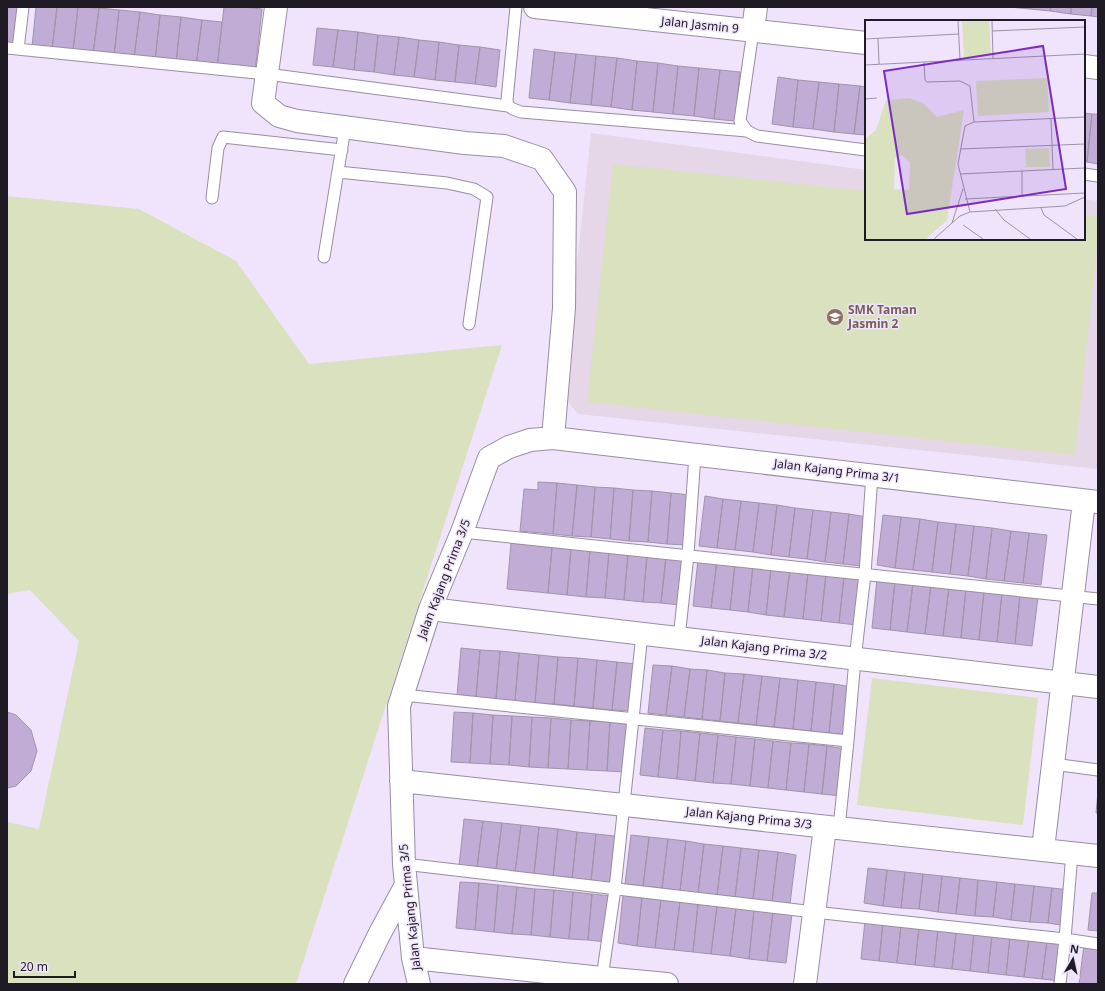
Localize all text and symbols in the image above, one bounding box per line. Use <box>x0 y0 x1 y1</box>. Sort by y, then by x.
street label: Jalan Jasmin 9 <box>659 12 740 37</box>
inset map <box>865 20 1085 240</box>
place label: SMK Taman Jasmin 2 <box>847 301 917 332</box>
school or university icon: SMK Taman Jasmin 2 <box>825 307 845 327</box>
street label: Jalan Kajang Prima 3/1 <box>772 454 901 487</box>
street label: Jalan Kajang Prima 3/5 <box>413 516 474 642</box>
street label: Jalan Kajang Prima 3/2 <box>699 631 828 664</box>
street label: Jalan Kajang Prima 3/3 <box>684 802 813 833</box>
street label: Jalan Kajang Prima 3/5 <box>394 843 425 972</box>
north arrow <box>1053 939 1093 979</box>
text: N <box>1069 941 1080 957</box>
scale bar <box>14 953 75 979</box>
text: 20 m <box>20 958 48 975</box>

